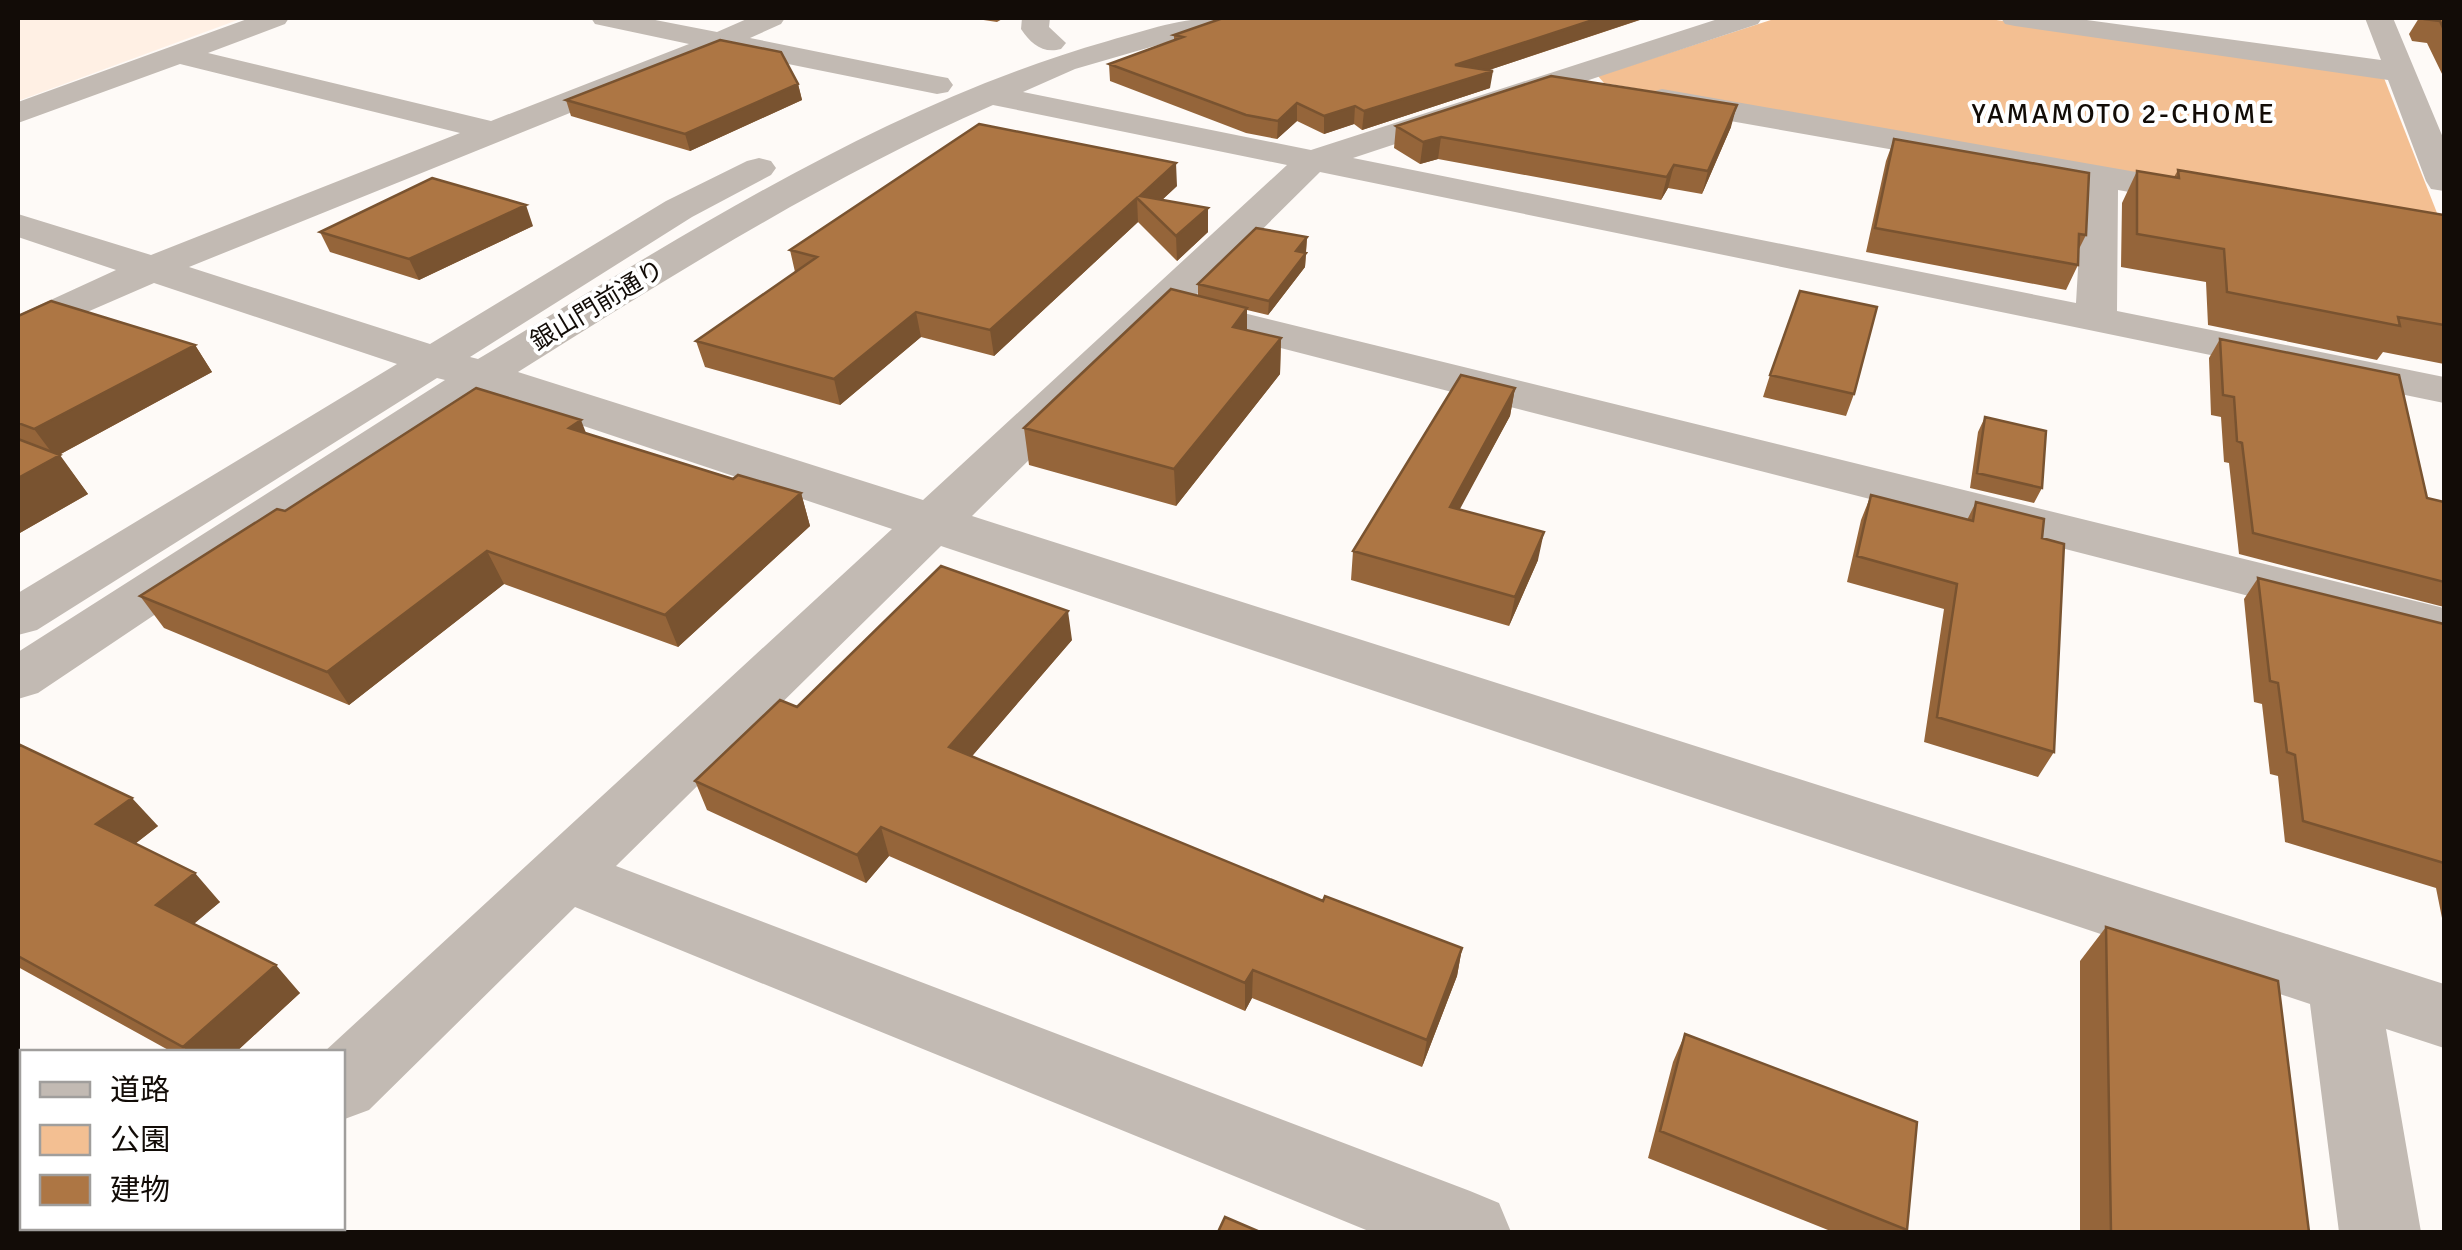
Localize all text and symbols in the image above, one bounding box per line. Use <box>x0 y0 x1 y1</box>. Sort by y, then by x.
district label: YAMAMOTO 2-CHOME <box>1972 97 2276 131</box>
street label: 銀山門前通り <box>525 253 669 357</box>
legend <box>20 1050 345 1230</box>
text: 道路 <box>110 1072 170 1109</box>
text: 公園 <box>110 1122 170 1159</box>
text: 建物 <box>110 1172 170 1209</box>

